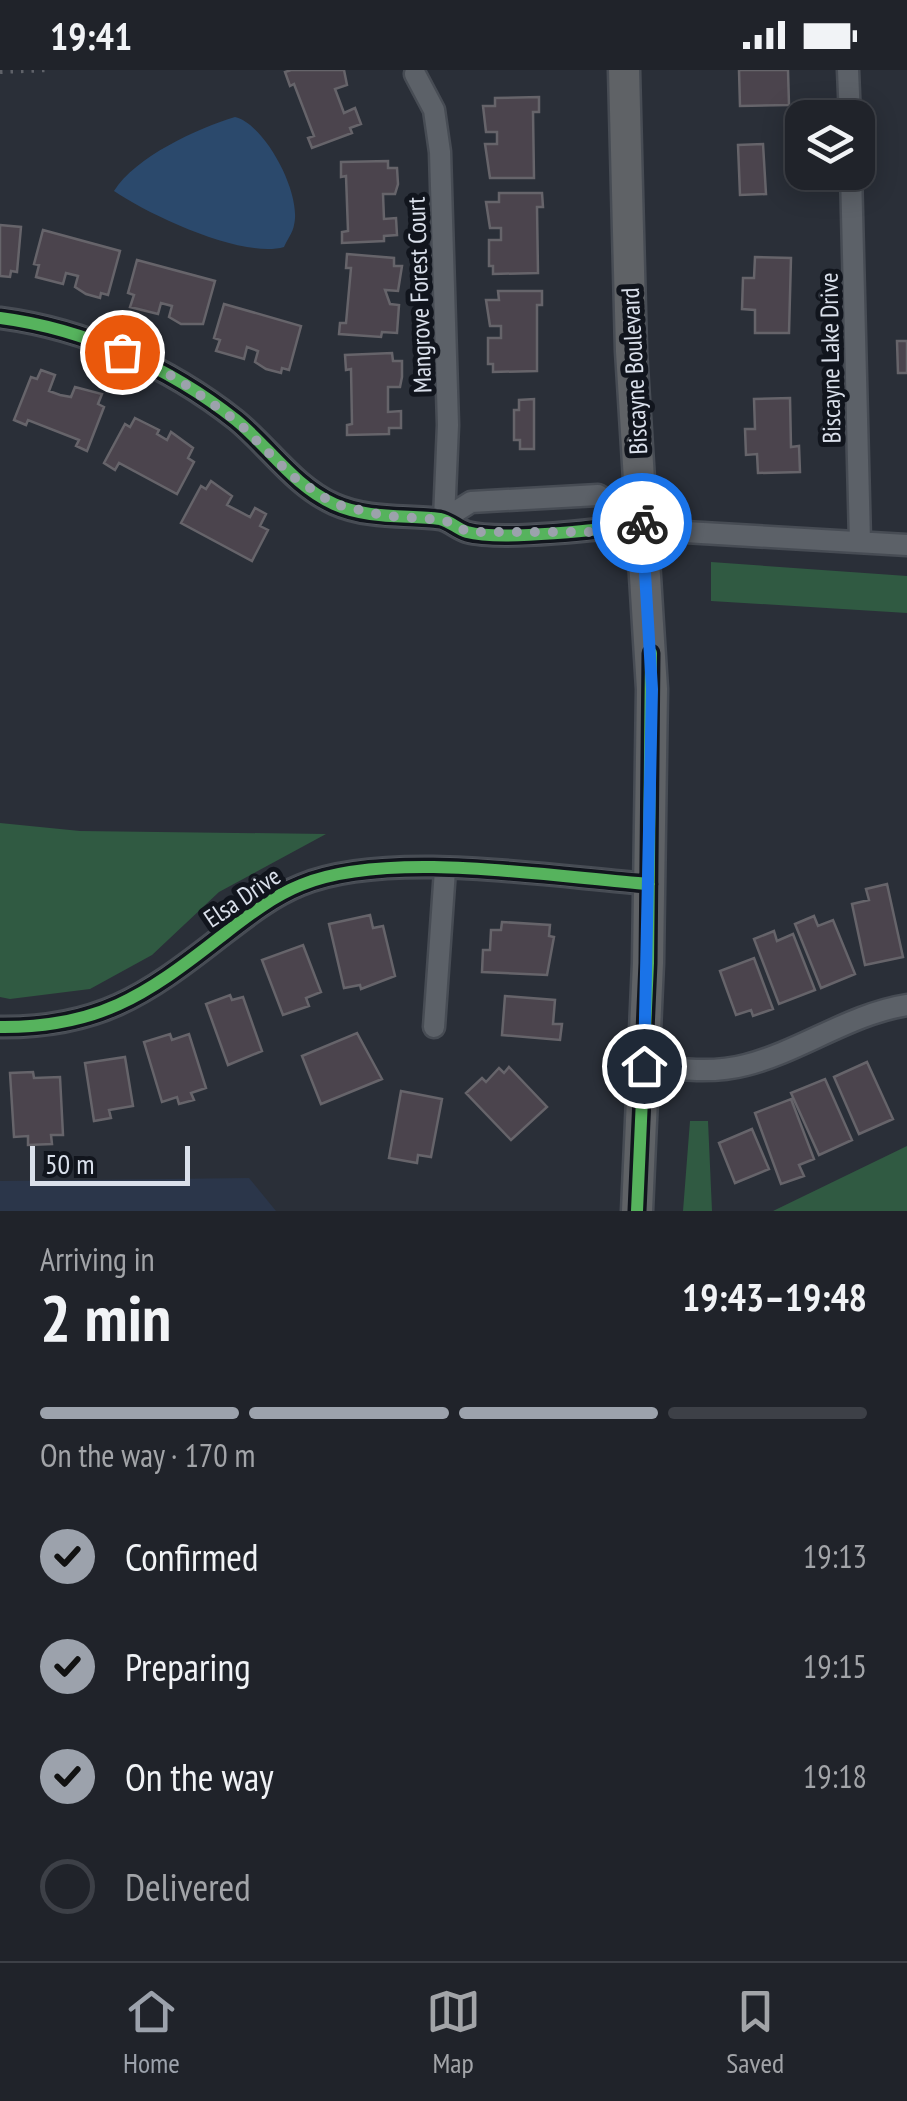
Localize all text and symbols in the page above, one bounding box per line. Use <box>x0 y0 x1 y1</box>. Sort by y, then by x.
text: 19:41 <box>50 11 132 60</box>
map controls <box>785 100 875 190</box>
button: layers <box>785 100 875 190</box>
street label: Mangrove Forest Court <box>400 196 438 394</box>
street label: Biscayne Lake Drive <box>813 272 847 444</box>
street label: Biscayne Boulevard <box>614 287 654 455</box>
pin <box>80 310 165 395</box>
icon: bag <box>95 325 150 380</box>
courier <box>592 473 692 573</box>
icon: bike <box>615 496 670 551</box>
street label: Elsa Drive <box>198 860 286 934</box>
pin <box>602 1024 687 1109</box>
icon: home <box>617 1039 672 1094</box>
scale bar <box>30 1141 190 1186</box>
text: 50 m <box>45 1145 94 1182</box>
text: Arriving in <box>40 1238 155 1280</box>
text: 19:43–19:48 <box>682 1272 867 1321</box>
text: 2 min <box>40 1275 171 1359</box>
text: On the way · 170 m <box>40 1434 255 1476</box>
icon: check <box>40 1529 95 1584</box>
text: Confirmed <box>125 1532 258 1581</box>
text: 19:13 <box>803 1535 867 1577</box>
icon: check <box>40 1639 95 1694</box>
text: Preparing <box>125 1642 251 1691</box>
text: 19:15 <box>803 1645 867 1687</box>
icon: check <box>40 1749 95 1804</box>
text: On the way <box>125 1752 273 1801</box>
text: 19:18 <box>803 1755 867 1797</box>
text: Delivered <box>125 1862 251 1911</box>
tab: Home <box>123 1984 180 2081</box>
tab: Map <box>426 1984 481 2081</box>
tab: Saved <box>726 1984 784 2081</box>

